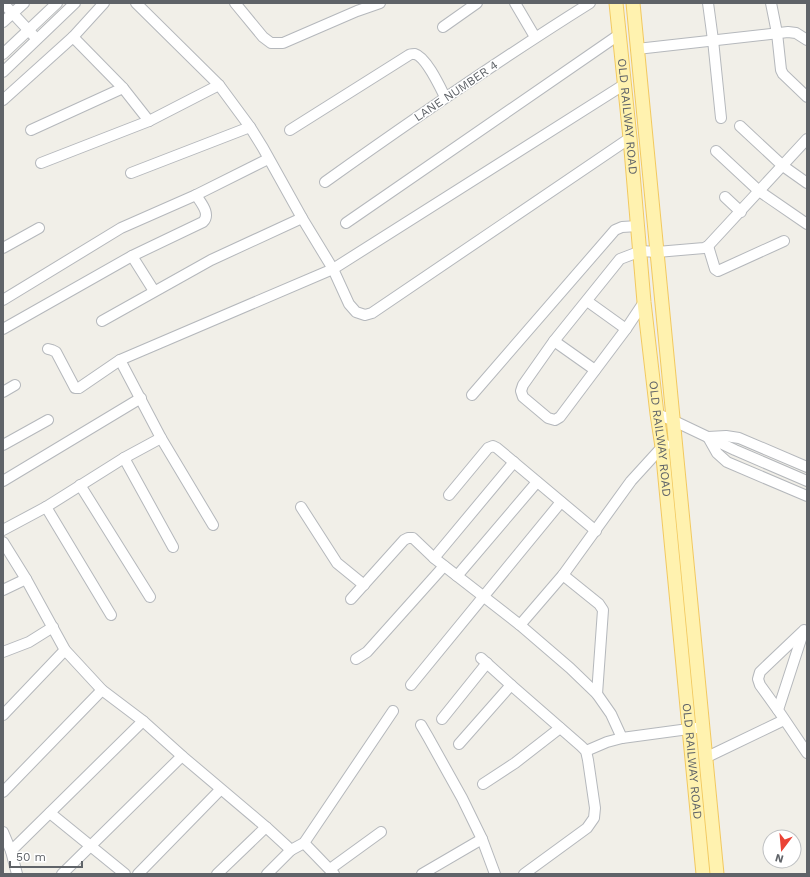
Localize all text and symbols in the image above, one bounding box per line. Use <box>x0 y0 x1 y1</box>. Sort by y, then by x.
street label: LANE NUMBER 4 <box>411 58 501 124</box>
street label: OLD RAILWAY ROAD <box>615 58 640 175</box>
street label: OLD RAILWAY ROAD <box>646 380 674 497</box>
street label: OLD RAILWAY ROAD <box>680 702 705 820</box>
north arrow <box>762 829 802 869</box>
scale bar <box>10 843 82 869</box>
text: 50 m <box>16 850 46 864</box>
text: N <box>774 851 785 866</box>

